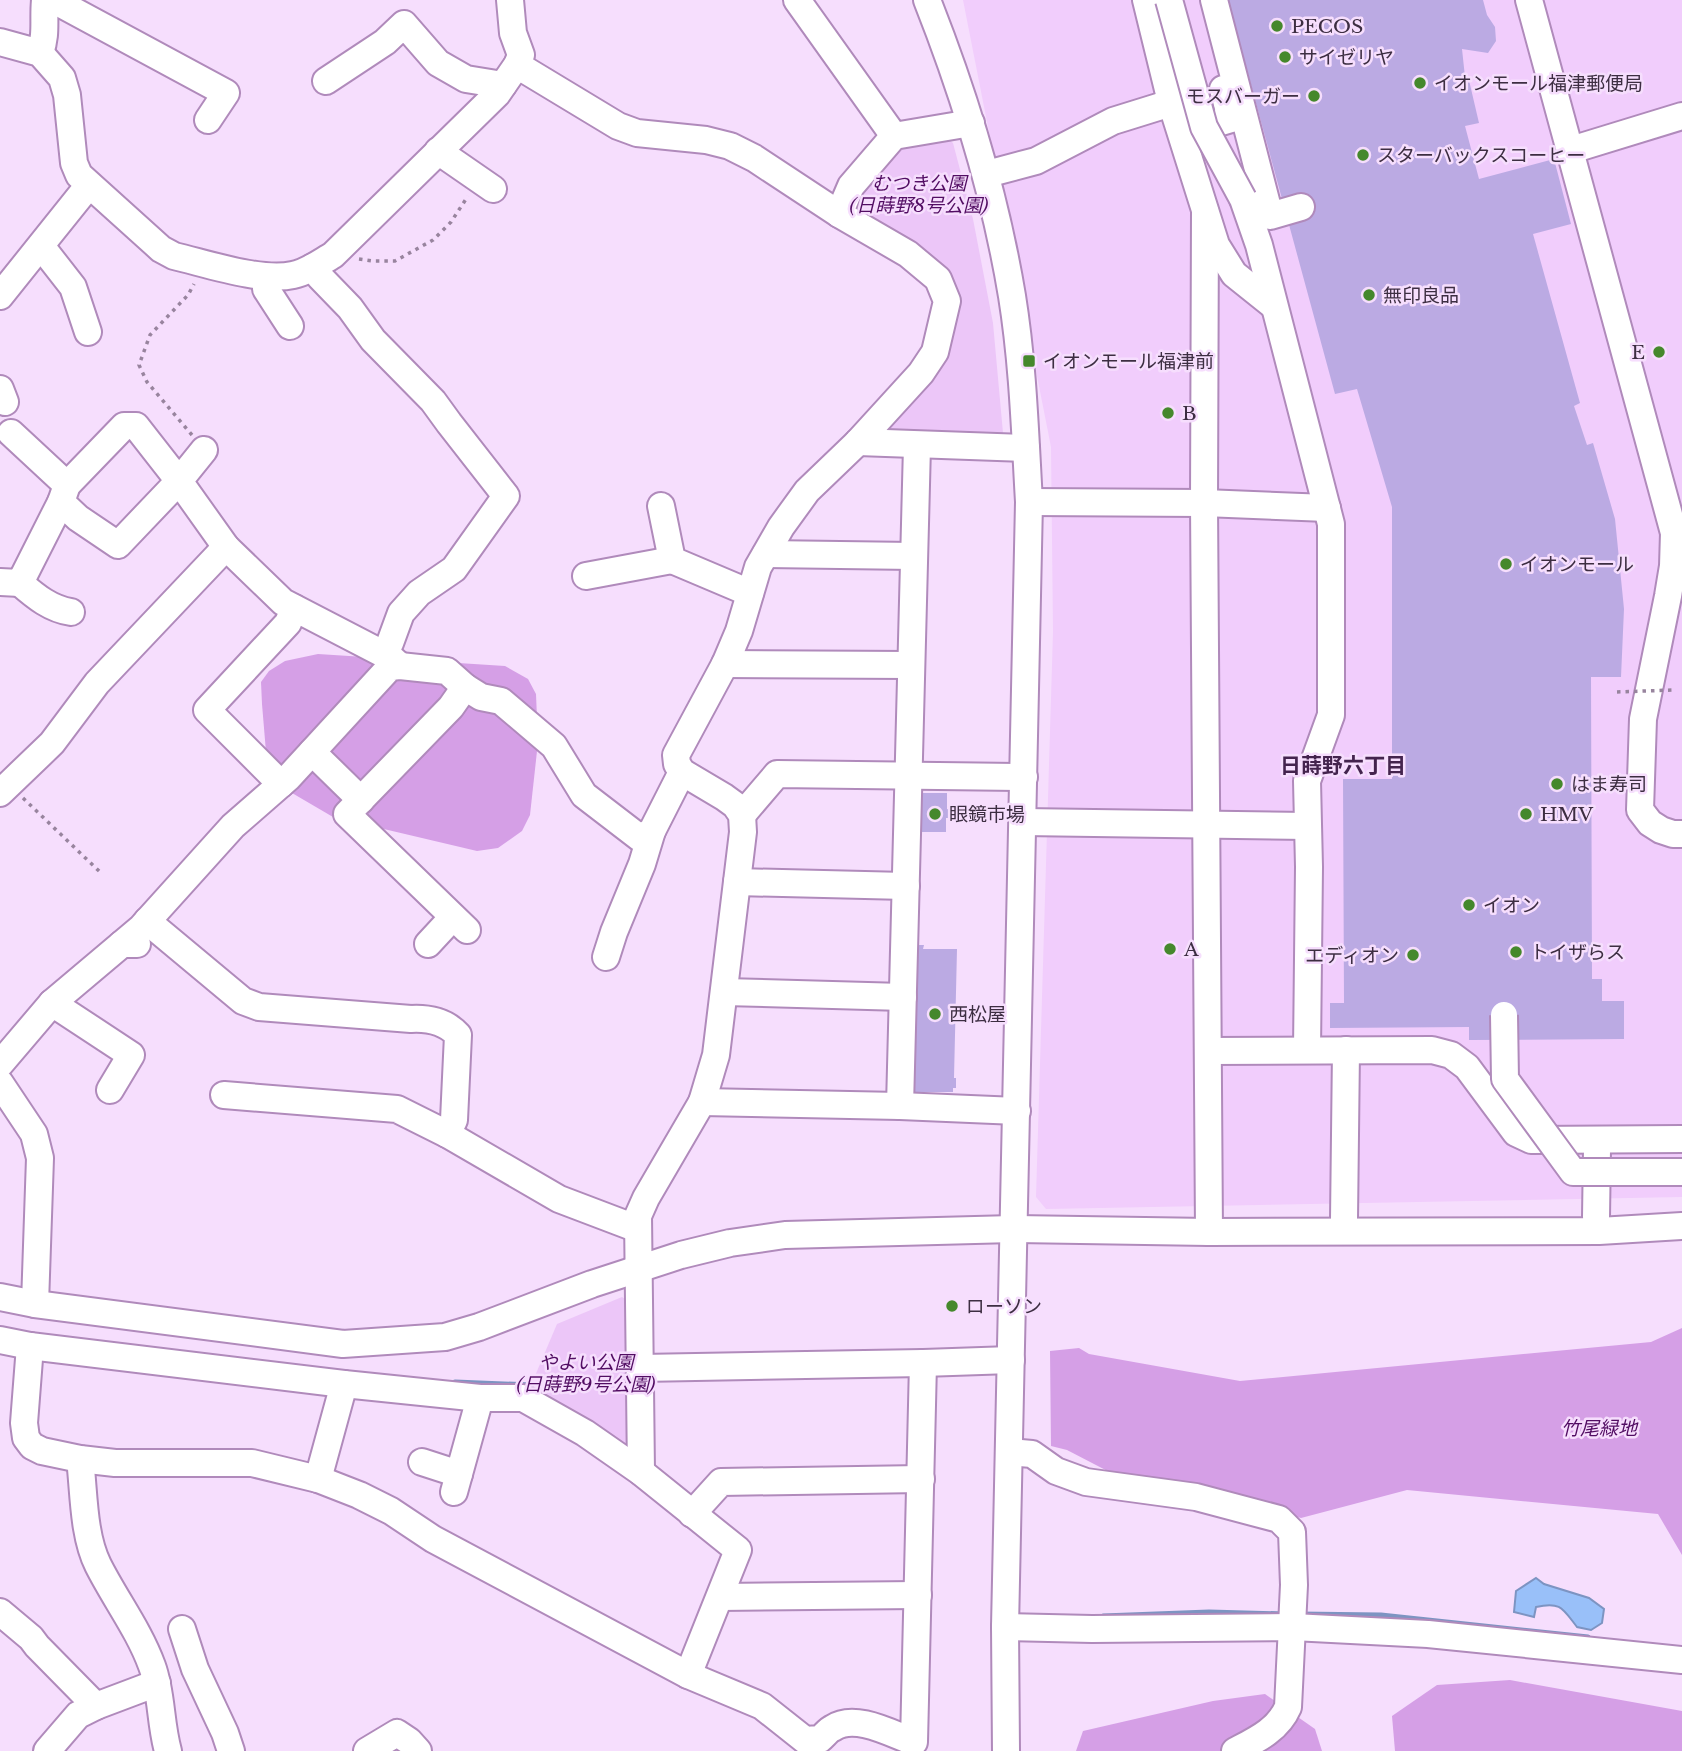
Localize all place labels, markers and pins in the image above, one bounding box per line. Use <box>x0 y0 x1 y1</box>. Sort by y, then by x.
place label: PECOS <box>1291 15 1363 38</box>
marker: PECOS <box>1269 18 1285 34</box>
place label: サイゼリヤ <box>1299 46 1394 69</box>
marker: サイゼリヤ <box>1277 49 1293 65</box>
place label: イオンモール福津郵便局 <box>1434 72 1643 95</box>
marker: イオンモール福津郵便局 <box>1412 75 1428 91</box>
place label: モスバーガー <box>1186 85 1300 108</box>
marker: モスバーガー <box>1306 88 1322 104</box>
place label: スターバックスコーヒー <box>1377 144 1585 167</box>
marker: スターバックスコーヒー <box>1355 147 1371 163</box>
place label: 無印良品 <box>1383 284 1459 307</box>
marker: 無印良品 <box>1361 287 1377 303</box>
place label: E <box>1631 341 1645 364</box>
marker: E <box>1651 344 1667 360</box>
place label: イオンモール福津前 <box>1043 350 1214 373</box>
marker: イオンモール福津前 <box>1021 353 1037 369</box>
place label: B <box>1182 402 1197 425</box>
marker: B <box>1160 405 1176 421</box>
place label: イオンモール <box>1520 553 1634 576</box>
marker: イオンモール <box>1498 556 1514 572</box>
place label: はま寿司 <box>1571 773 1647 796</box>
marker: はま寿司 <box>1549 776 1565 792</box>
place label: 眼鏡市場 <box>949 803 1025 826</box>
place label: HMV <box>1540 803 1594 826</box>
marker: 眼鏡市場 <box>927 806 943 822</box>
marker: HMV <box>1518 806 1534 822</box>
place label: イオン <box>1483 894 1540 917</box>
marker: イオン <box>1461 897 1477 913</box>
place label: A <box>1183 938 1199 961</box>
marker: A <box>1162 941 1178 957</box>
place label: トイザらス <box>1530 941 1625 964</box>
place label: エディオン <box>1305 944 1399 967</box>
marker: トイザらス <box>1508 944 1524 960</box>
marker: エディオン <box>1405 947 1421 963</box>
place label: 西松屋 <box>949 1003 1006 1026</box>
marker: 西松屋 <box>927 1006 943 1022</box>
place label: ローソン <box>966 1295 1042 1318</box>
marker: ローソン <box>944 1298 960 1314</box>

